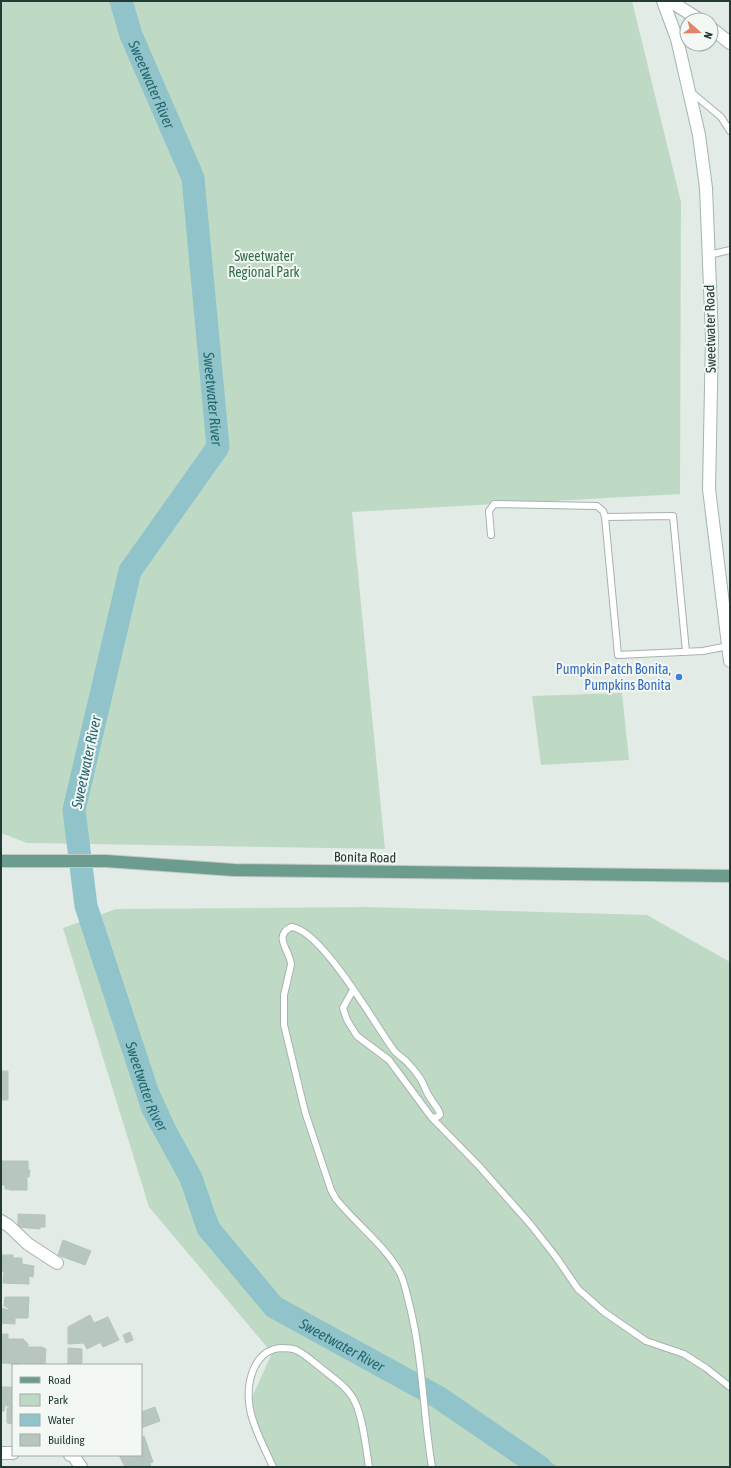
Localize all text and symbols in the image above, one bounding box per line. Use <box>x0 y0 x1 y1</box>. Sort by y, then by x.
north arrow <box>679 12 719 52</box>
text: N <box>702 30 715 41</box>
water label: Sweetwater River <box>125 37 179 131</box>
park label: Sweetwater Regional Park <box>228 248 300 280</box>
street label: Sweetwater Road <box>701 285 719 373</box>
water label: Sweetwater River <box>201 350 226 447</box>
place label: Pumpkin Patch Bonita, Pumpkins Bonita <box>556 661 671 693</box>
marker: Pumpkin Patch Bonita, Pumpkins Bonita <box>674 672 684 682</box>
water label: Sweetwater River <box>68 714 104 811</box>
street label: Bonita Road <box>334 848 396 866</box>
water label: Sweetwater River <box>122 1038 172 1134</box>
water label: Sweetwater River <box>296 1314 388 1375</box>
legend <box>12 1364 142 1456</box>
text: Road <box>48 1373 71 1387</box>
text: Park <box>48 1393 69 1407</box>
text: Water <box>48 1413 75 1427</box>
text: Building <box>48 1433 86 1447</box>

